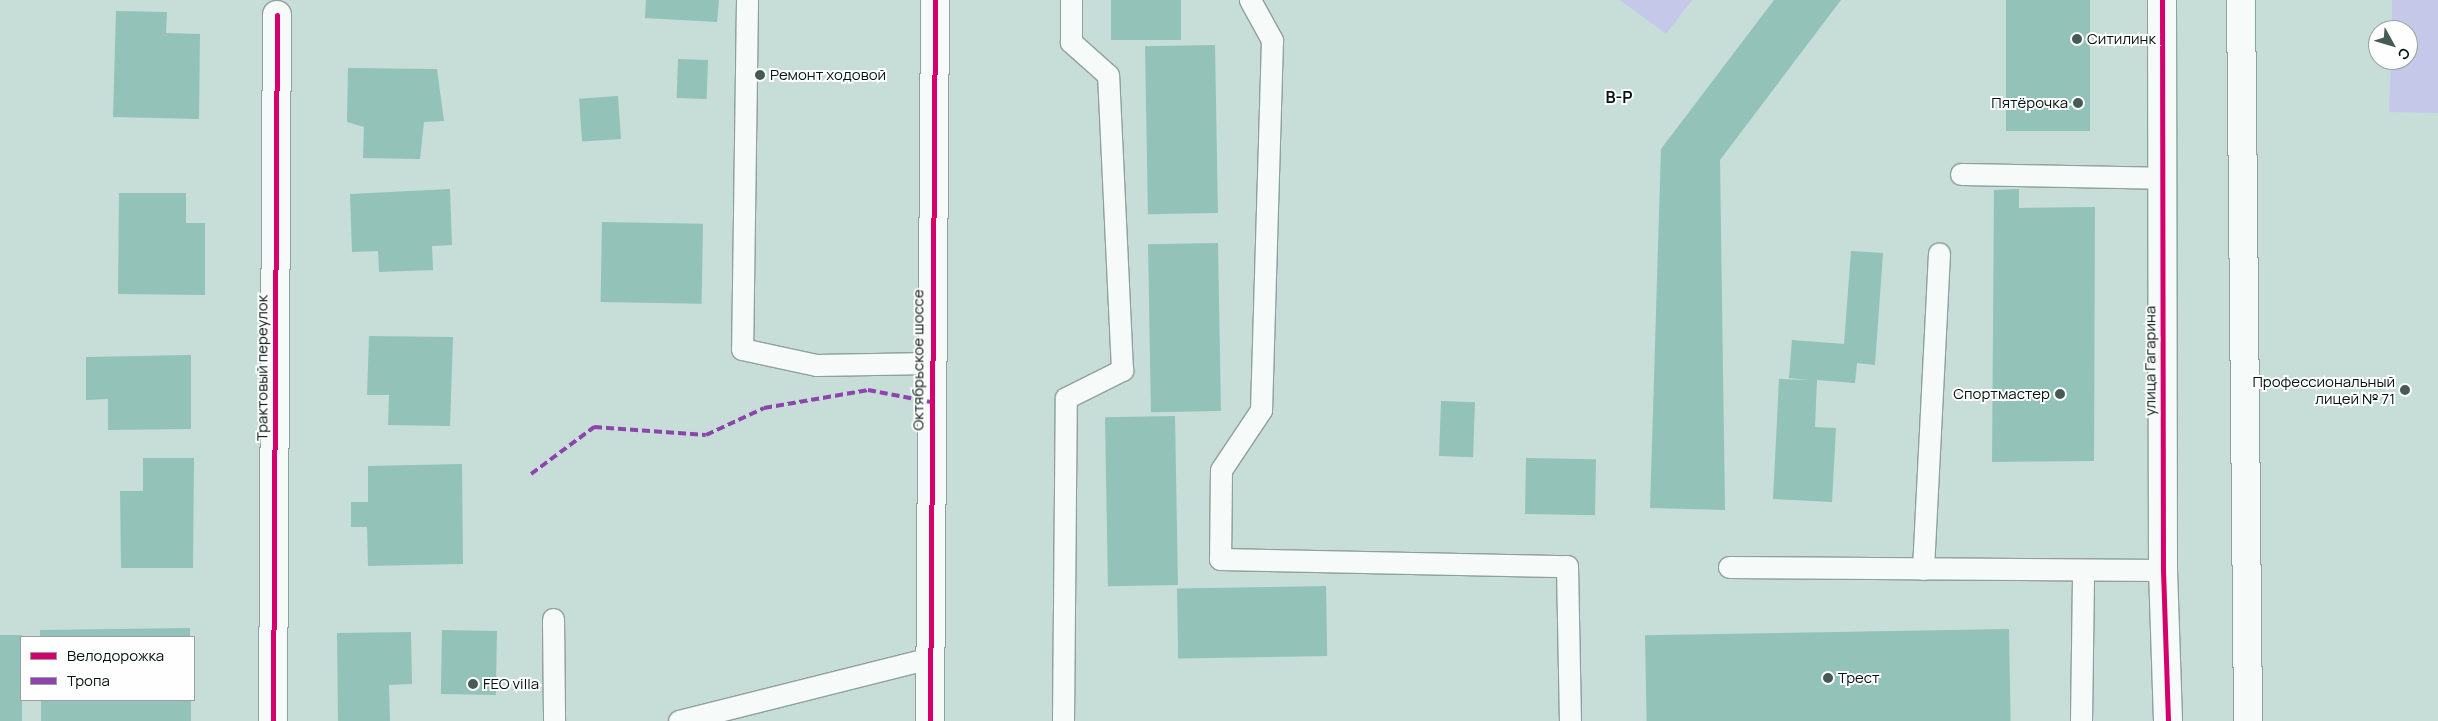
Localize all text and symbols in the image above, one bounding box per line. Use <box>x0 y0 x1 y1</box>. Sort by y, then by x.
north arrow <box>2368 20 2418 70</box>
place label: Ситилинк <box>2087 30 2156 48</box>
marker: Ситилинк <box>2071 33 2083 45</box>
text: С <box>2394 44 2415 64</box>
place label: Ремонт ходовой <box>770 66 886 84</box>
marker: Ремонт ходовой <box>754 69 766 81</box>
district label: В-Р <box>1605 87 1633 107</box>
place label: Пятёрочка <box>1991 94 2068 112</box>
marker: Пятёрочка <box>2072 97 2084 109</box>
street label: Октябрьское шоссе <box>909 289 927 431</box>
street label: Трактовый переулок <box>253 295 271 441</box>
street label: улица Гагарина <box>2141 306 2159 416</box>
place label: Профессиональный лицей № 71 <box>2252 372 2395 407</box>
marker: Профессиональный лицей № 71 <box>2399 384 2411 396</box>
place label: Спортмастер <box>1953 385 2050 403</box>
marker: Спортмастер <box>2054 388 2066 400</box>
legend <box>20 636 195 701</box>
text: Велодорожка <box>67 645 164 666</box>
place label: Трест <box>1838 669 1880 687</box>
text: Тропа <box>67 670 110 691</box>
marker: Трест <box>1822 672 1834 684</box>
place label: FEO villa <box>483 675 539 693</box>
marker: FEO villa <box>467 678 479 690</box>

